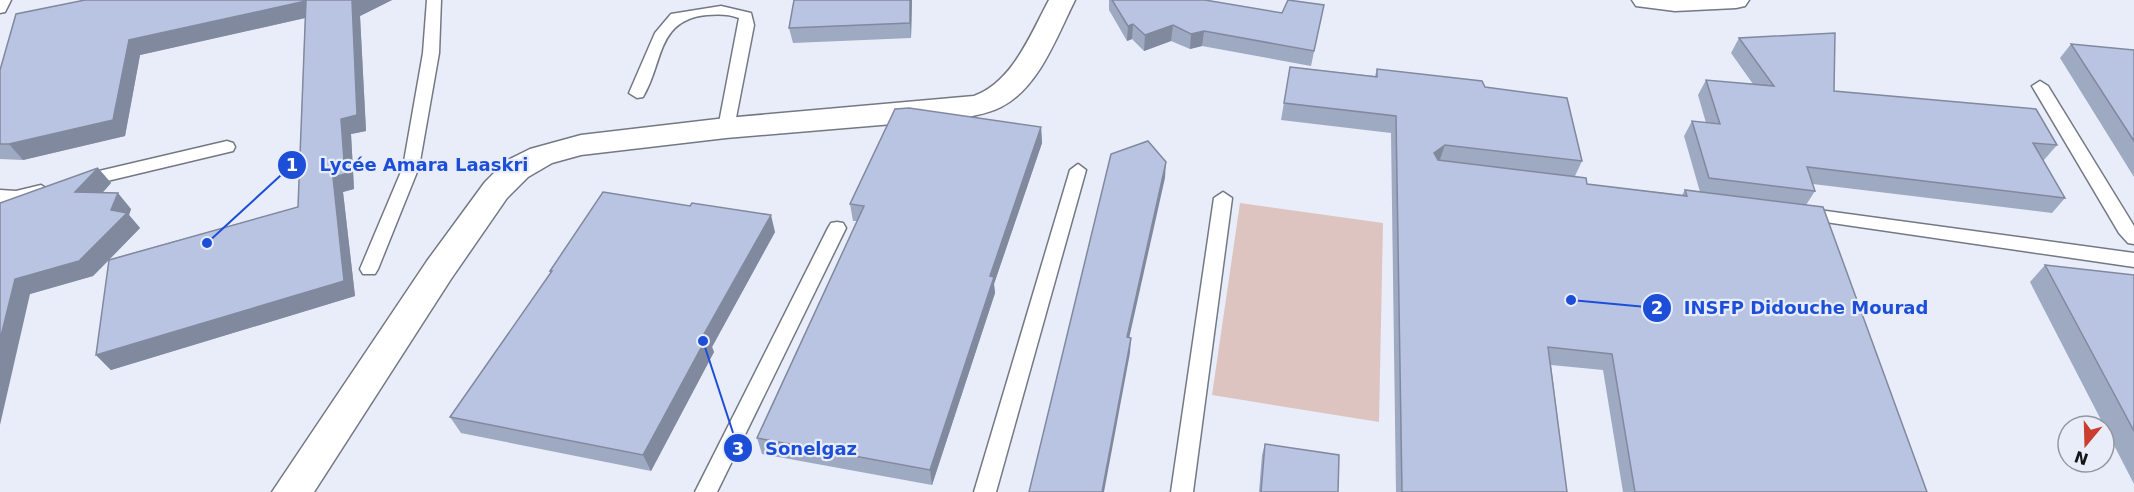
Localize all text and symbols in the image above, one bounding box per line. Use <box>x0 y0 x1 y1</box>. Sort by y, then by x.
callout: Lycée Amara Laaskri <box>277 147 540 183</box>
text: 1 <box>286 154 298 175</box>
text: Lycée Amara Laaskri <box>320 154 528 175</box>
callout: INSFP Didouche Mourad <box>1642 290 1940 326</box>
text: 2 <box>1651 297 1663 318</box>
text: INSFP Didouche Mourad <box>1684 297 1928 318</box>
north arrow <box>2056 414 2116 474</box>
callout: Sonelgaz <box>723 430 869 466</box>
text: 3 <box>732 438 744 459</box>
text: Sonelgaz <box>765 438 857 459</box>
text: N <box>2072 447 2091 469</box>

